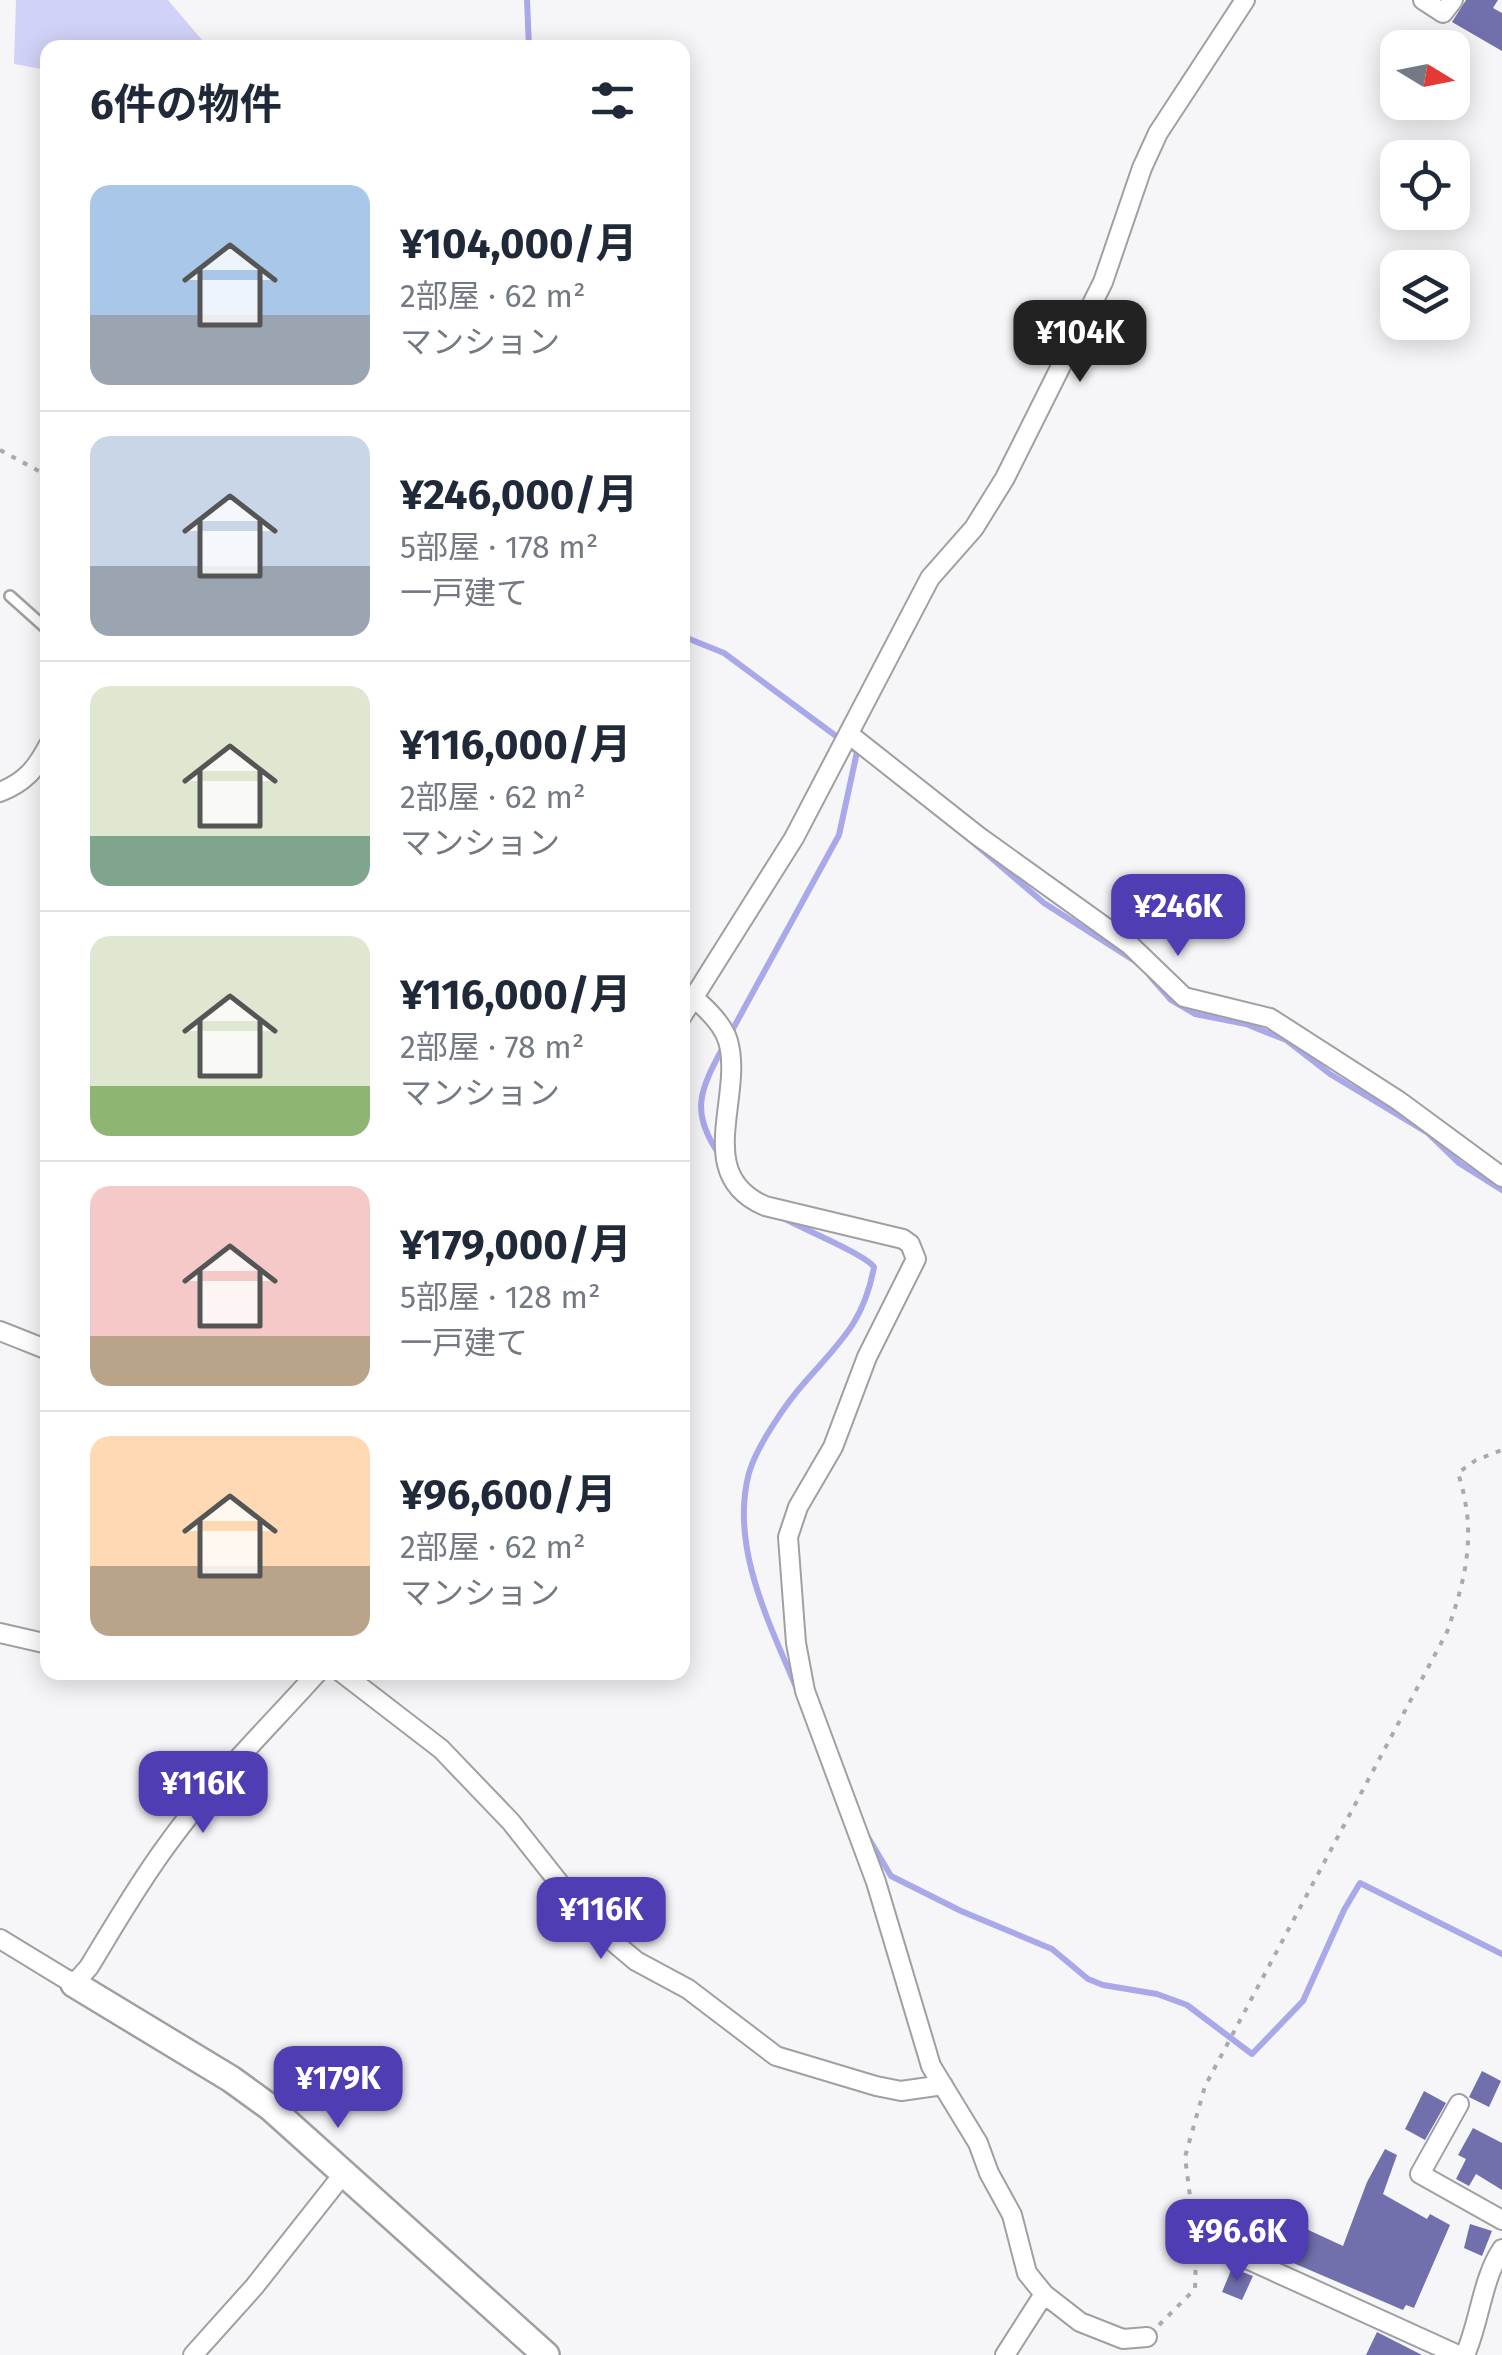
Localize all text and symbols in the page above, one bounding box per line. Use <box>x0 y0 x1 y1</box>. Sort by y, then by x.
north arrow <box>1380 30 1470 120</box>
map controls <box>1380 30 1470 340</box>
icon: filters <box>585 73 640 128</box>
text: 6件の物件 <box>90 80 282 130</box>
button: locate <box>1380 140 1470 230</box>
text: ¥104,000/月 <box>400 219 637 269</box>
icon: home <box>170 225 290 345</box>
button: layers <box>1380 250 1470 340</box>
text: 2部屋 · 62 m² <box>400 277 586 315</box>
pin: ¥104K <box>1010 300 1150 385</box>
text: ¥104K <box>1035 313 1125 351</box>
text: マンション <box>400 323 560 361</box>
text: ¥246,000/月 <box>400 470 638 520</box>
icon: home <box>170 476 290 596</box>
text: 5部屋 · 178 m² <box>400 528 598 566</box>
text: 一戸建て <box>400 574 528 612</box>
text: ¥116,000/月 <box>400 720 632 770</box>
icon: home <box>170 726 290 846</box>
text: 2部屋 · 62 m² <box>400 778 586 816</box>
text: マンション <box>400 824 560 862</box>
pin: ¥246K <box>1108 874 1248 959</box>
text: ¥246K <box>1133 887 1223 925</box>
text: ¥116,000/月 <box>400 970 632 1020</box>
icon: home <box>170 976 290 1096</box>
text: 2部屋 · 78 m² <box>400 1028 584 1066</box>
text: マンション <box>400 1074 560 1112</box>
text: ¥179,000/月 <box>400 1220 632 1270</box>
icon: home <box>170 1226 290 1346</box>
text: 5部屋 · 128 m² <box>400 1278 601 1316</box>
text: 一戸建て <box>400 1324 528 1362</box>
text: ¥96,600/月 <box>400 1470 617 1520</box>
icon: home <box>170 1476 290 1596</box>
text: 2部屋 · 62 m² <box>400 1528 586 1566</box>
text: マンション <box>400 1574 560 1612</box>
pin: ¥116K <box>133 1751 273 1836</box>
text: ¥116K <box>161 1764 245 1802</box>
pin: ¥116K <box>531 1877 671 1962</box>
text: ¥116K <box>559 1890 643 1928</box>
pin: ¥179K <box>268 2046 408 2131</box>
text: ¥179K <box>296 2059 380 2097</box>
pin: ¥96.6K <box>1156 2199 1318 2284</box>
text: ¥96.6K <box>1187 2212 1287 2250</box>

